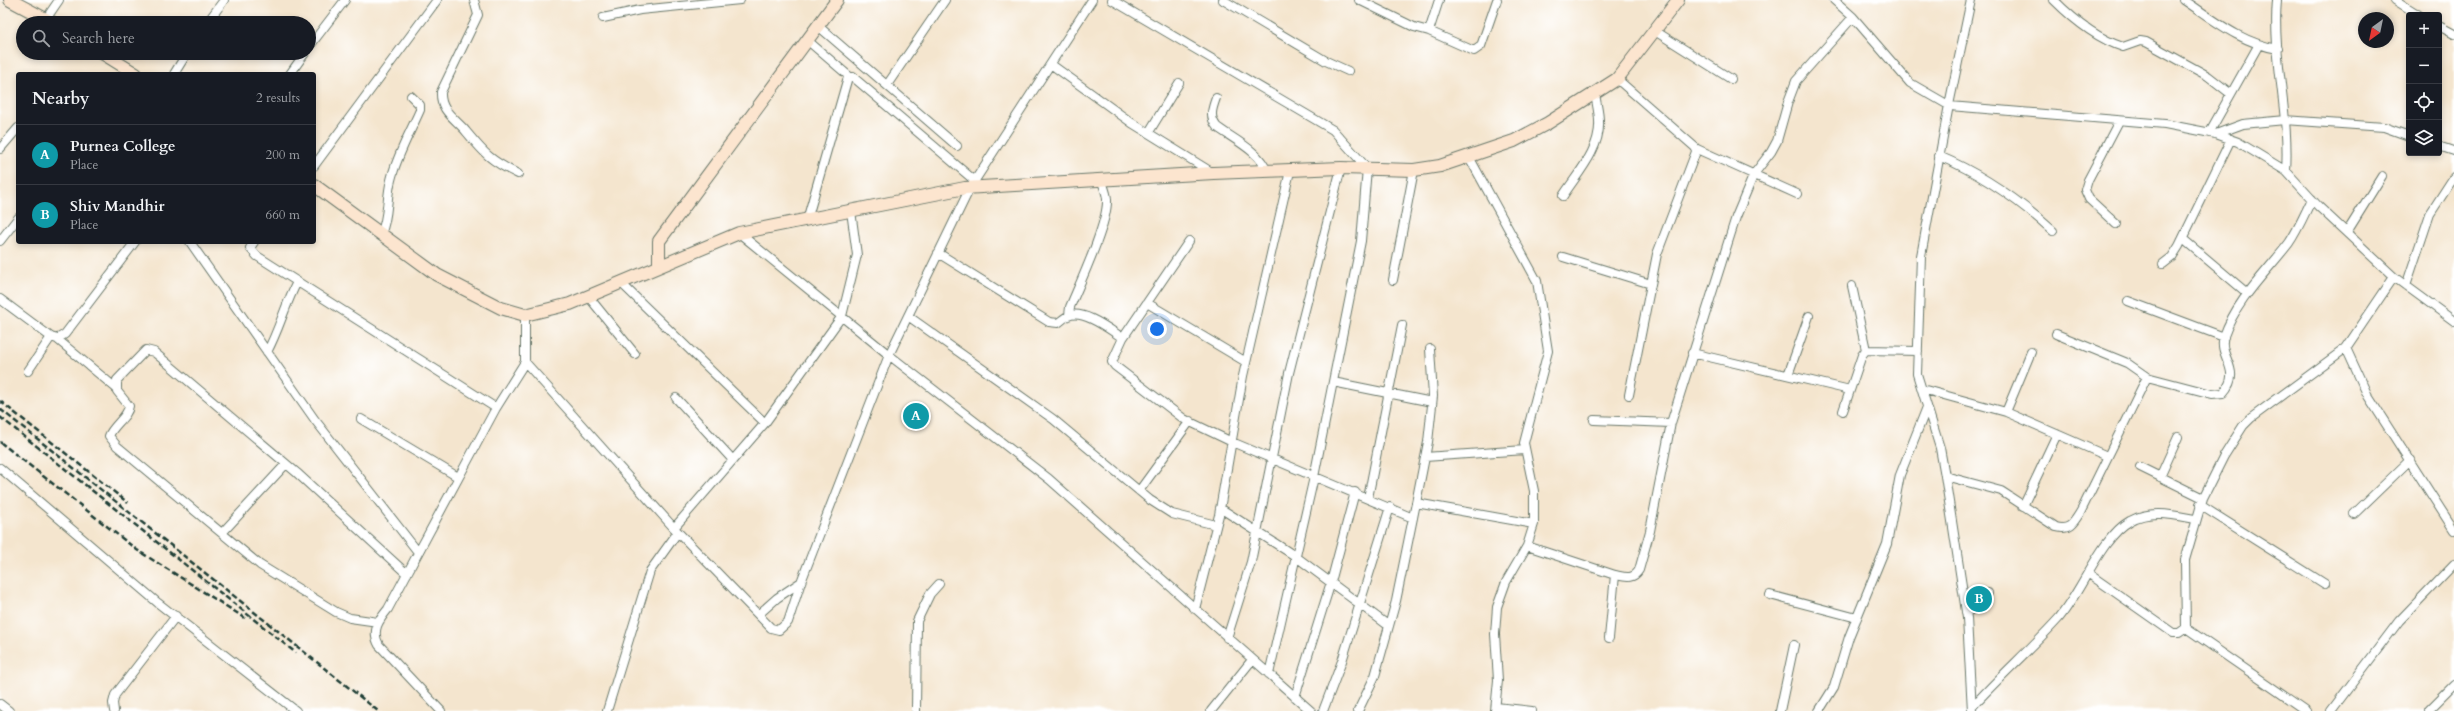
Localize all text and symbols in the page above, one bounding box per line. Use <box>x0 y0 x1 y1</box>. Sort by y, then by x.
north arrow <box>2358 12 2394 48</box>
map controls <box>2406 12 2442 156</box>
button: + <box>2406 12 2442 48</box>
search box <box>16 16 316 60</box>
icon: search <box>30 27 52 49</box>
text: Search here <box>62 28 135 48</box>
button: − <box>2406 48 2442 84</box>
button: locate <box>2406 84 2442 120</box>
text: Nearby <box>32 87 89 110</box>
text: 2 results <box>256 89 300 107</box>
button: layers <box>2406 120 2442 156</box>
text: Purnea College <box>70 136 175 156</box>
text: A <box>40 146 50 164</box>
text: 200 m <box>266 146 300 164</box>
text: Place <box>70 156 98 174</box>
text: Shiv Mandhir <box>70 196 165 216</box>
text: B <box>40 206 50 224</box>
text: 660 m <box>266 206 300 224</box>
text: Place <box>70 216 98 234</box>
your location <box>1147 319 1167 339</box>
pin: A <box>903 401 929 431</box>
pin: B <box>1966 584 1992 614</box>

